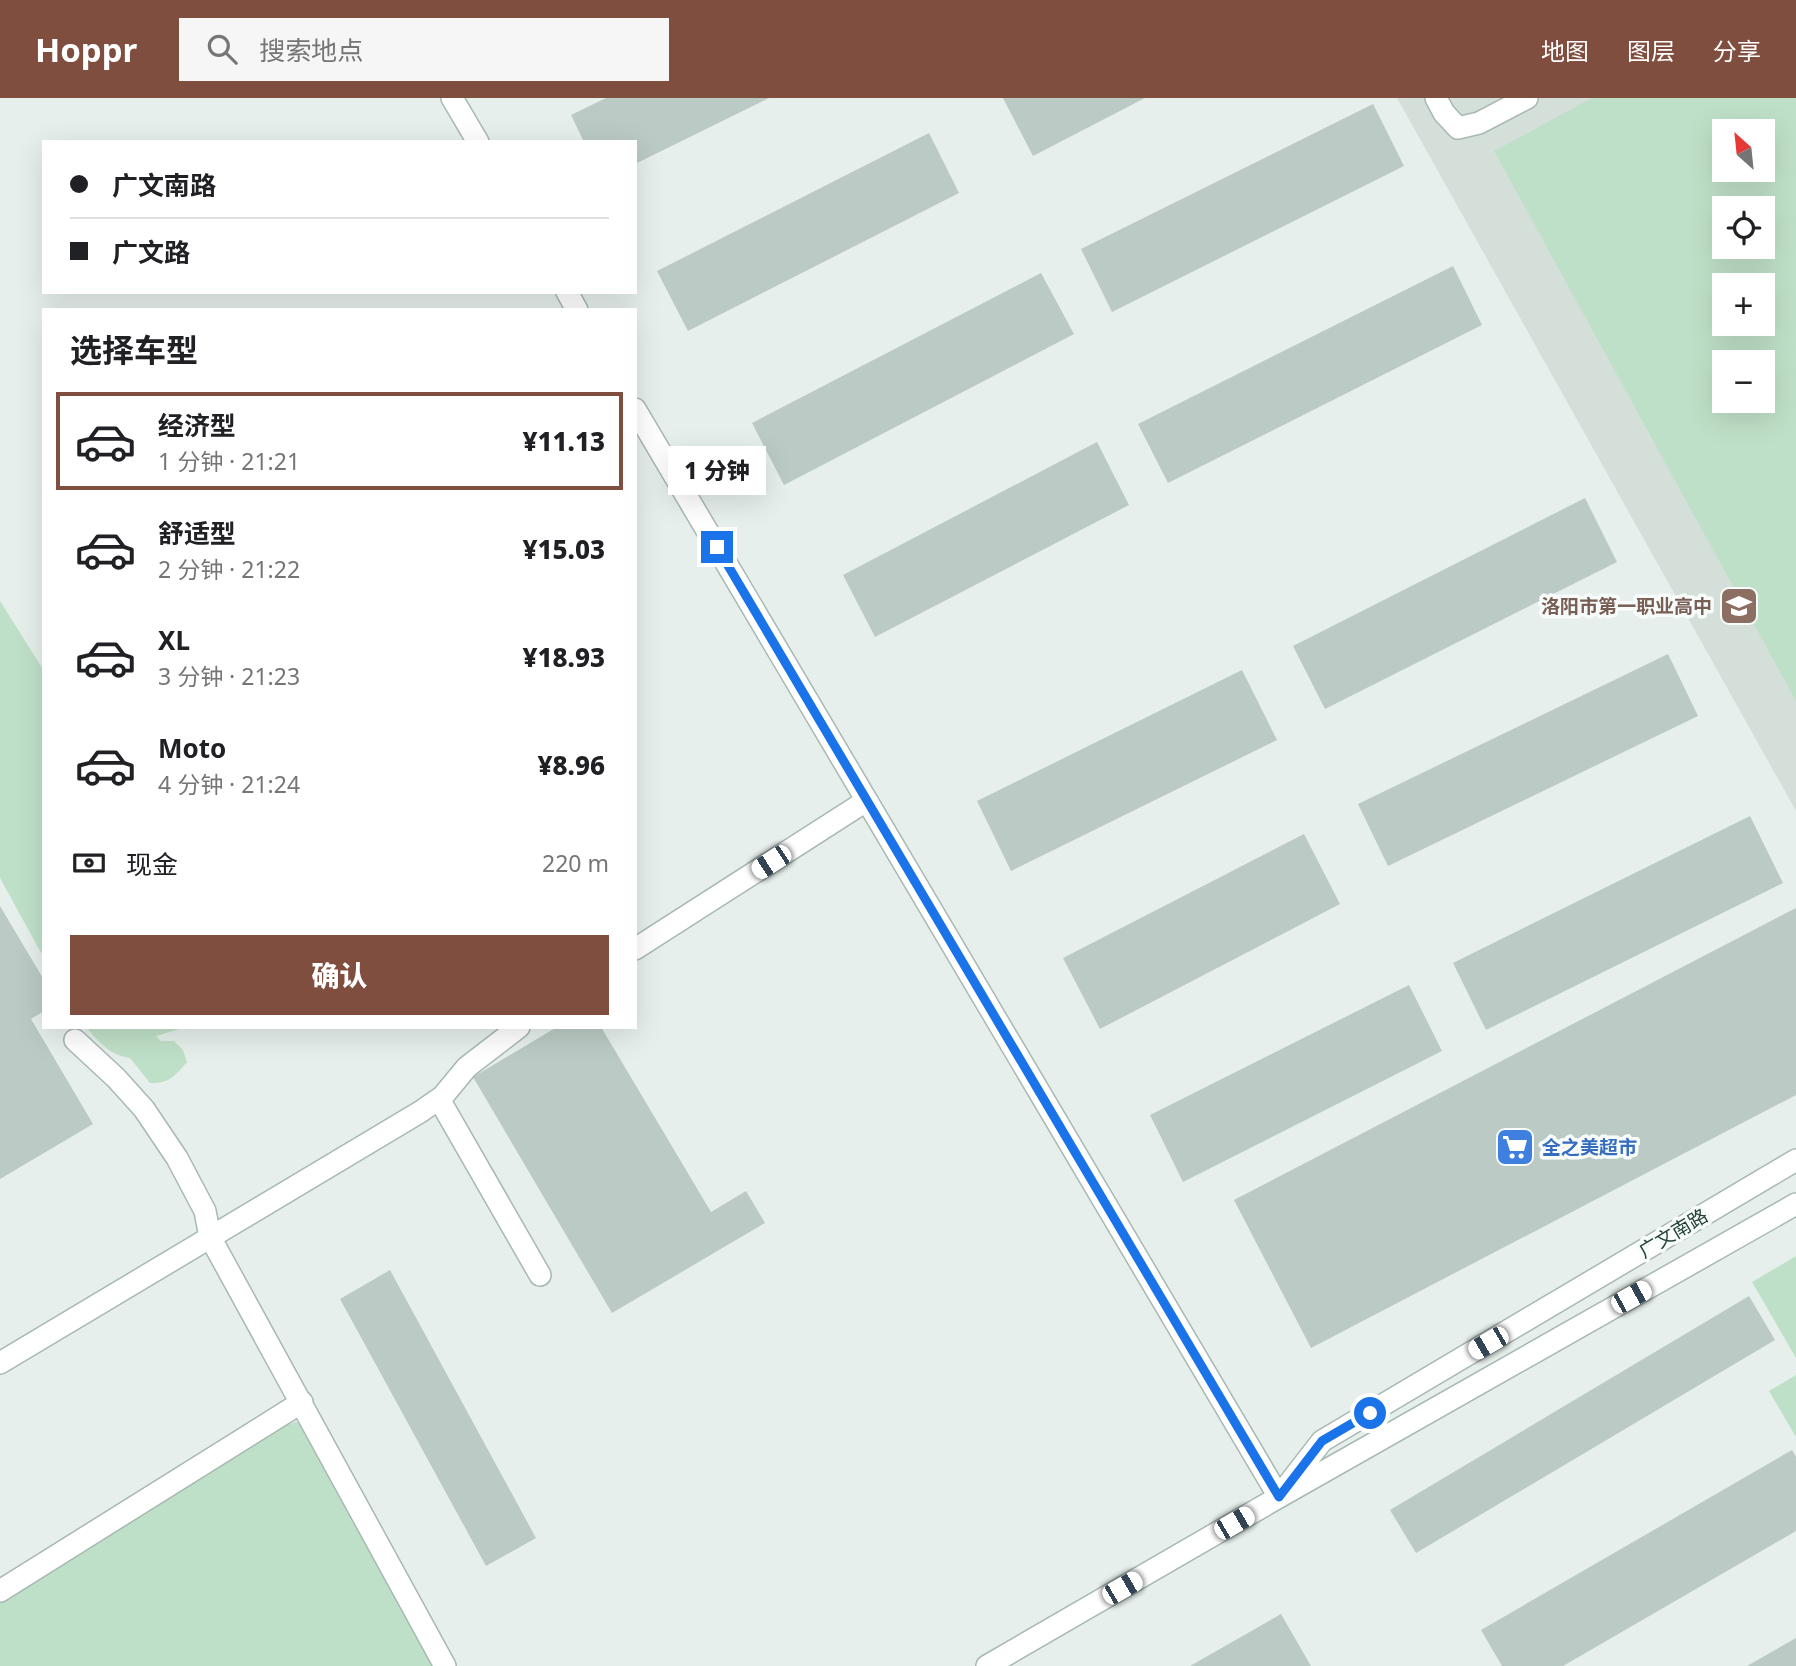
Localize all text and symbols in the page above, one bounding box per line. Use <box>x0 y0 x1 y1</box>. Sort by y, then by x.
search box <box>179 18 669 81</box>
text: Hoppr <box>35 27 137 72</box>
icon: search <box>203 30 241 68</box>
text: 搜索地点 <box>259 32 363 68</box>
text: 地图 <box>1541 34 1589 67</box>
text: 图层 <box>1627 34 1675 67</box>
text: 分享 <box>1713 34 1761 67</box>
north arrow <box>1712 119 1774 182</box>
map controls <box>1712 119 1775 413</box>
text: 广文南路 <box>112 167 216 203</box>
button: locate <box>1712 196 1775 259</box>
text: 广文路 <box>112 234 190 270</box>
button: + <box>1712 273 1775 336</box>
text: 选择车型 <box>70 328 198 371</box>
button: − <box>1712 350 1775 413</box>
text: 经济型 <box>158 407 236 443</box>
icon: car <box>74 410 137 473</box>
text: ¥11.13 <box>522 423 605 459</box>
text: 1 分钟 · 21:21 <box>158 445 300 477</box>
callout: 1 分钟 <box>668 446 766 494</box>
text: 1 分钟 <box>684 454 750 486</box>
text: 舒适型 <box>158 515 236 551</box>
icon: car <box>74 518 137 581</box>
text: ¥15.03 <box>522 531 605 567</box>
route end <box>701 531 733 563</box>
text: 2 分钟 · 21:22 <box>158 553 300 585</box>
school or university icon: 洛阳市第一职业高中 <box>1718 585 1760 627</box>
place label: 洛阳市第一职业高中 <box>1541 593 1712 619</box>
text: XL <box>158 622 190 658</box>
icon: car <box>74 626 137 689</box>
text: ¥18.93 <box>522 639 605 675</box>
text: 3 分钟 · 21:23 <box>158 660 300 692</box>
text: Moto <box>158 730 226 766</box>
icon: car <box>74 734 137 797</box>
text: ¥8.96 <box>537 747 605 783</box>
text: 4 分钟 · 21:24 <box>158 768 300 800</box>
car <box>748 842 795 882</box>
icon: cash <box>70 844 108 882</box>
text: 现金 <box>126 846 178 882</box>
text: 220 m <box>542 847 609 879</box>
button: 确认 <box>70 935 609 1015</box>
supermarket icon: 全之美超市 <box>1494 1126 1536 1168</box>
place label: 全之美超市 <box>1542 1134 1637 1160</box>
street label: 广文南路 <box>1634 1202 1712 1264</box>
car <box>1608 1278 1655 1316</box>
car <box>1465 1323 1512 1363</box>
route start <box>1354 1397 1386 1429</box>
car <box>1211 1503 1258 1543</box>
car <box>1099 1568 1146 1608</box>

